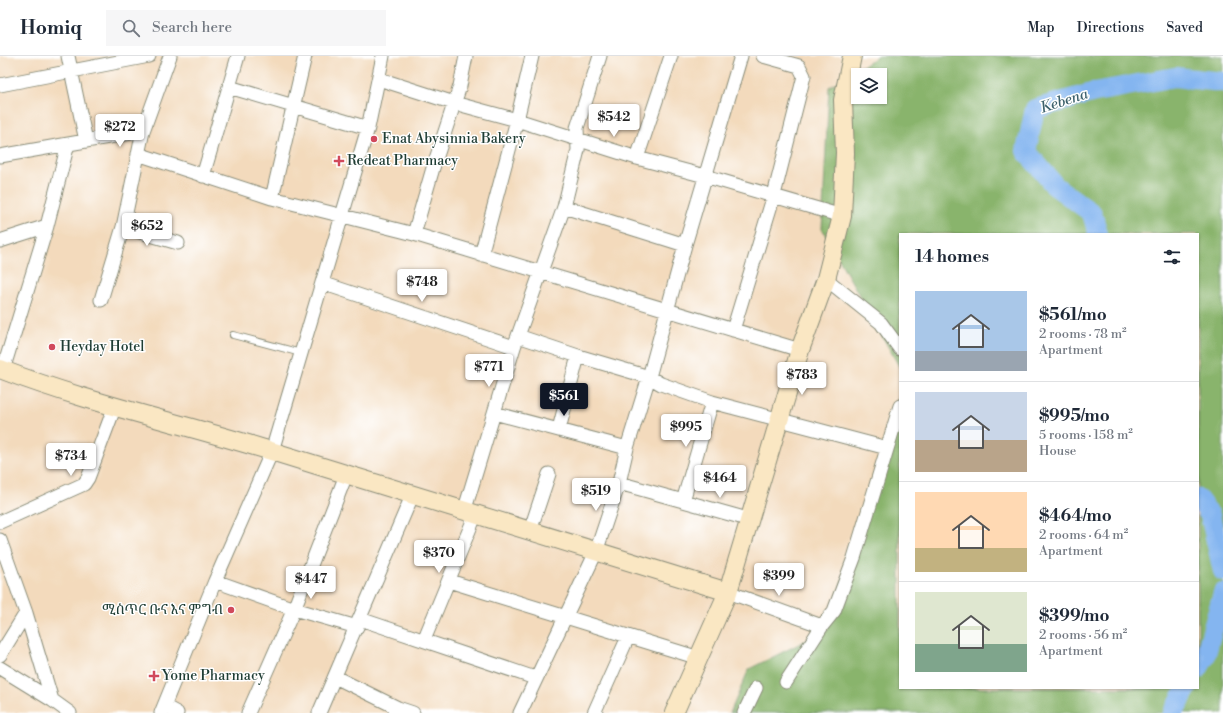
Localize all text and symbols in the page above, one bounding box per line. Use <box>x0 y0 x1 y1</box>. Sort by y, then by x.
search box <box>106 10 386 46</box>
text: Homiq <box>20 16 82 40</box>
icon: search <box>120 17 142 39</box>
text: Search here <box>152 18 232 37</box>
text: Map <box>1027 19 1055 37</box>
text: Directions <box>1077 19 1144 37</box>
text: Saved <box>1166 19 1203 37</box>
map controls <box>851 68 887 104</box>
button: layers <box>851 68 887 104</box>
water label: Kebena <box>1038 84 1091 118</box>
pin: $542 <box>590 104 638 138</box>
text: $542 <box>598 109 630 125</box>
pin: $272 <box>96 114 144 148</box>
text: $272 <box>104 119 136 135</box>
place label: Enat Abysinnia Bakery <box>382 130 526 148</box>
marker: Enat Abysinnia Bakery <box>369 134 379 144</box>
place label: Redeat Pharmacy <box>347 152 458 170</box>
marker: Redeat Pharmacy <box>334 156 344 166</box>
pin: $652 <box>123 213 171 247</box>
text: $652 <box>131 218 163 234</box>
text: 14 homes <box>915 246 989 268</box>
icon: filters <box>1161 246 1183 268</box>
pin: $748 <box>398 269 446 303</box>
text: $748 <box>406 274 438 290</box>
text: $561/mo <box>1039 304 1107 326</box>
icon: home <box>947 307 995 355</box>
text: 2 rooms · 78 m² <box>1039 326 1127 342</box>
place label: Heyday Hotel <box>60 338 144 356</box>
marker: Heyday Hotel <box>47 342 57 352</box>
text: Apartment <box>1039 342 1103 358</box>
pin: $771 <box>465 354 513 388</box>
text: $771 <box>474 359 504 375</box>
pin: $783 <box>778 362 826 396</box>
text: $783 <box>786 367 818 383</box>
pin: $561 <box>540 383 588 417</box>
text: $561 <box>549 388 579 404</box>
text: $995/mo <box>1039 405 1110 427</box>
icon: home <box>947 408 995 456</box>
pin: $995 <box>662 414 710 448</box>
text: $995 <box>670 419 702 435</box>
text: 5 rooms · 158 m² <box>1039 427 1133 443</box>
pin: $734 <box>47 443 95 477</box>
text: House <box>1039 443 1076 459</box>
text: $734 <box>55 448 87 464</box>
pin: $464 <box>696 465 744 499</box>
text: $464 <box>703 470 737 486</box>
pin: $519 <box>572 478 620 512</box>
text: $519 <box>581 483 611 499</box>
text: $464/mo <box>1039 505 1112 527</box>
icon: home <box>947 508 995 556</box>
text: 2 rooms · 64 m² <box>1039 527 1128 543</box>
pin: $370 <box>415 540 463 574</box>
text: Apartment <box>1039 543 1103 559</box>
text: $370 <box>423 545 455 561</box>
pin: $399 <box>755 563 803 597</box>
pin: $447 <box>287 566 335 600</box>
text: $399 <box>763 568 795 584</box>
text: $447 <box>295 571 327 587</box>
place label: ሚስጥር ቡና እና ምግብ <box>102 601 223 619</box>
marker: ሚስጥር ቡና እና ምግብ <box>226 605 236 615</box>
text: $399/mo <box>1039 605 1109 627</box>
icon: home <box>947 608 995 656</box>
text: 2 rooms · 56 m² <box>1039 627 1127 643</box>
text: Apartment <box>1039 643 1103 659</box>
place label: Yome Pharmacy <box>161 667 265 685</box>
marker: Yome Pharmacy <box>149 671 159 681</box>

